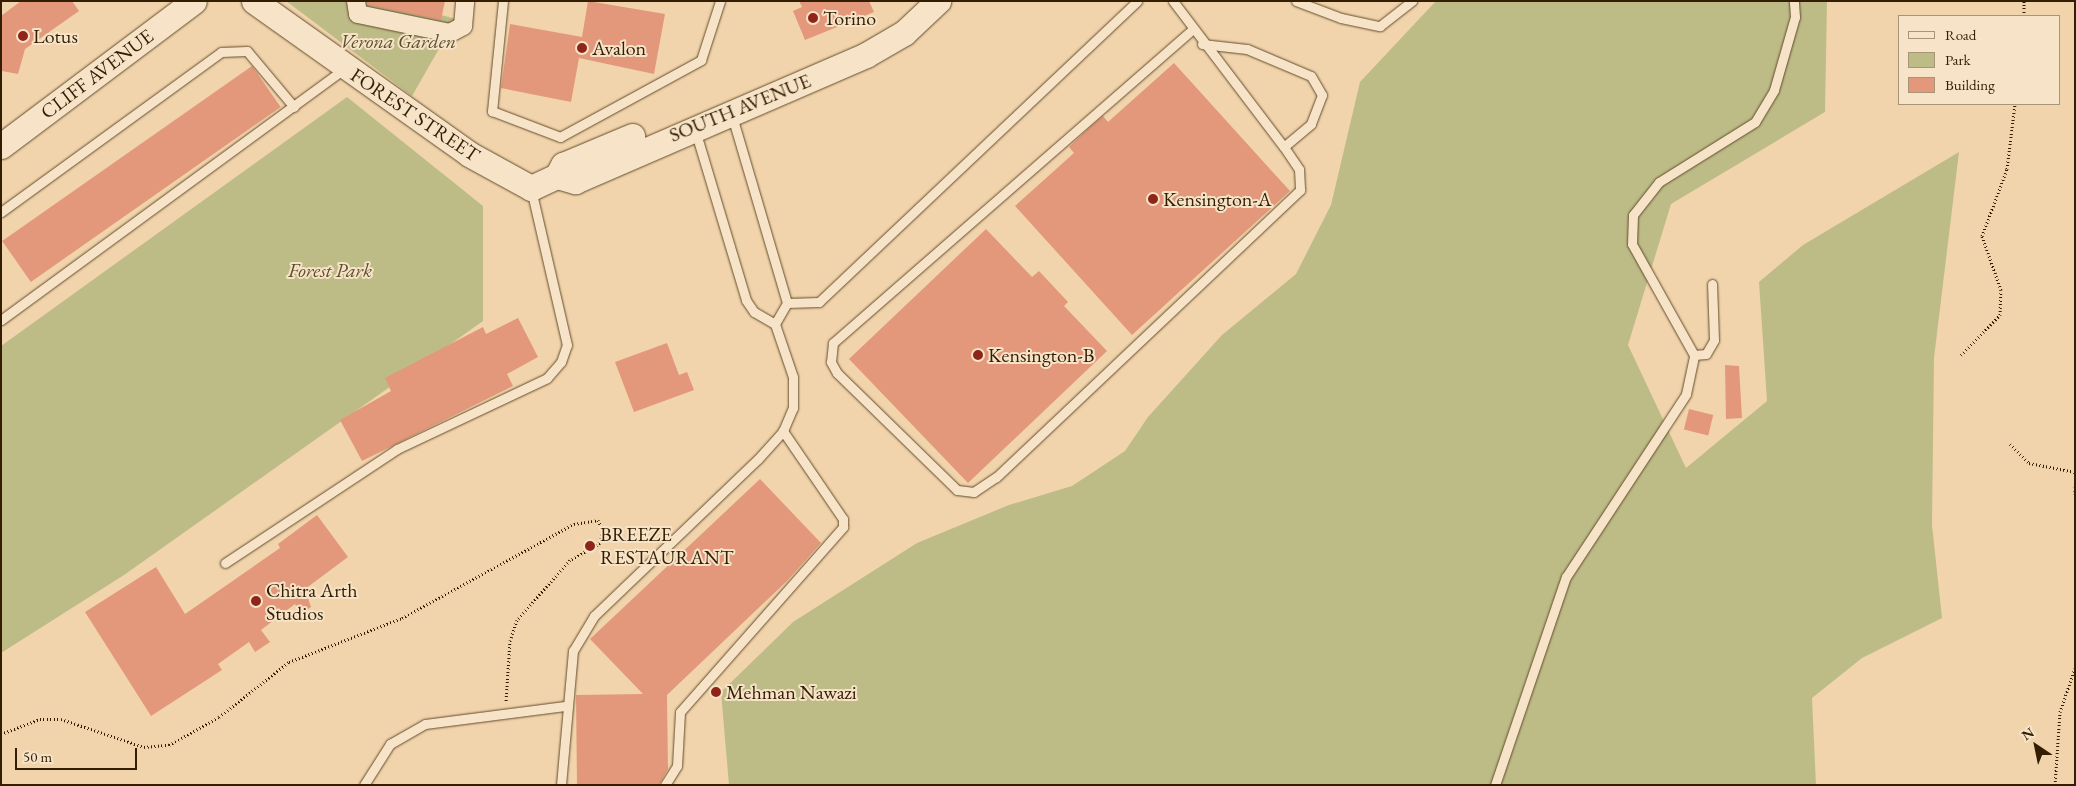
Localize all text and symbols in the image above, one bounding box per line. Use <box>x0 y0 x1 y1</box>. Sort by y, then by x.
place label: Torino <box>823 6 876 30</box>
marker: Torino <box>807 12 819 24</box>
legend <box>1898 15 2061 105</box>
place label: Lotus <box>33 24 78 48</box>
street label: CLIFF AVENUE <box>36 24 158 124</box>
text: Road <box>1945 25 1976 44</box>
park label: Verona Garden <box>340 29 456 53</box>
marker: Lotus <box>17 30 29 42</box>
place label: Avalon <box>592 36 646 60</box>
marker: Avalon <box>576 42 588 54</box>
text: Park <box>1945 50 1971 69</box>
street label: FOREST STREET <box>346 63 484 167</box>
street label: SOUTH AVENUE <box>666 69 814 147</box>
text: Building <box>1945 75 1995 94</box>
place label: Kensington-A <box>1163 187 1272 211</box>
marker: Kensington-A <box>1147 193 1159 205</box>
park label: Forest Park <box>288 258 372 282</box>
place label: Kensington-B <box>988 343 1095 367</box>
marker: Kensington-B <box>972 349 984 361</box>
place label: BREEZE RESTAURANT <box>600 522 733 569</box>
marker: BREEZE RESTAURANT <box>584 540 596 552</box>
place label: Chitra Arth Studios <box>266 578 357 625</box>
marker: Chitra Arth Studios <box>250 595 262 607</box>
place label: Mehman Nawazi <box>726 680 857 704</box>
marker: Mehman Nawazi <box>710 686 722 698</box>
north arrow <box>2011 721 2061 771</box>
text: N <box>2018 723 2037 744</box>
scale bar <box>18 738 140 770</box>
text: 50 m <box>23 747 52 766</box>

